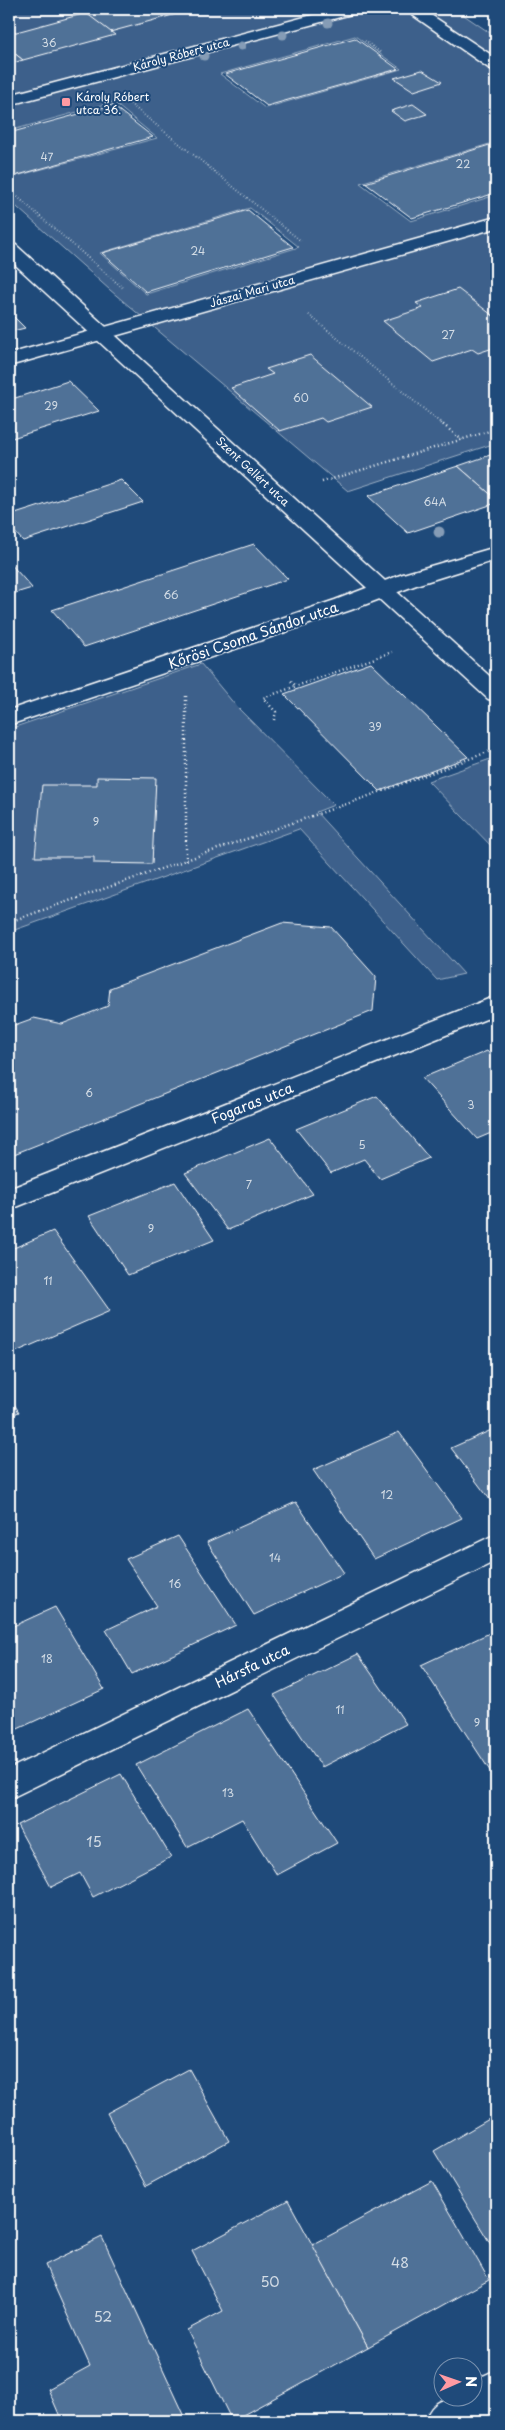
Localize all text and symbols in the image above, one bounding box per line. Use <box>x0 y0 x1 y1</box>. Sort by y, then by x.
street label: Károly Róbert utca <box>131 33 231 75</box>
house number: 36 <box>42 34 57 51</box>
place label: Károly Róbert utca 36. <box>76 88 150 118</box>
marker: Károly Róbert utca 36. <box>60 96 72 108</box>
house number: 47 <box>41 148 54 165</box>
house number: 22 <box>456 155 470 172</box>
house number: 24 <box>191 242 205 259</box>
street label: Jászai Mari utca <box>207 271 297 311</box>
house number: 27 <box>441 326 455 343</box>
house number: 60 <box>293 389 309 406</box>
house number: 29 <box>44 397 58 414</box>
street label: Szent Gellért utca <box>212 432 294 510</box>
house number: 64A <box>424 493 447 510</box>
house number: 66 <box>163 586 179 603</box>
street label: Kőrösi Csoma Sándor utca <box>165 596 341 674</box>
house number: 39 <box>368 718 382 735</box>
house number: 9 <box>93 813 99 830</box>
street label: Fogaras utca <box>208 1077 296 1129</box>
house number: 6 <box>85 1084 93 1101</box>
house number: 3 <box>467 1096 475 1113</box>
house number: 5 <box>358 1136 366 1153</box>
house number: 7 <box>246 1176 252 1193</box>
house number: 9 <box>148 1220 154 1237</box>
house number: 11 <box>43 1272 53 1289</box>
house number: 12 <box>381 1486 394 1503</box>
house number: 14 <box>269 1549 281 1566</box>
house number: 16 <box>169 1575 182 1592</box>
street label: Hársfa utca <box>211 1639 293 1693</box>
house number: 18 <box>41 1650 53 1667</box>
house number: 11 <box>335 1701 345 1718</box>
house number: 9 <box>474 1714 480 1731</box>
house number: 13 <box>222 1784 234 1801</box>
house number: 15 <box>86 1831 102 1852</box>
house number: 48 <box>391 2252 409 2273</box>
house number: 50 <box>260 2271 280 2292</box>
house number: 52 <box>94 2306 112 2327</box>
north arrow <box>432 2358 482 2408</box>
text: N <box>461 2376 482 2387</box>

